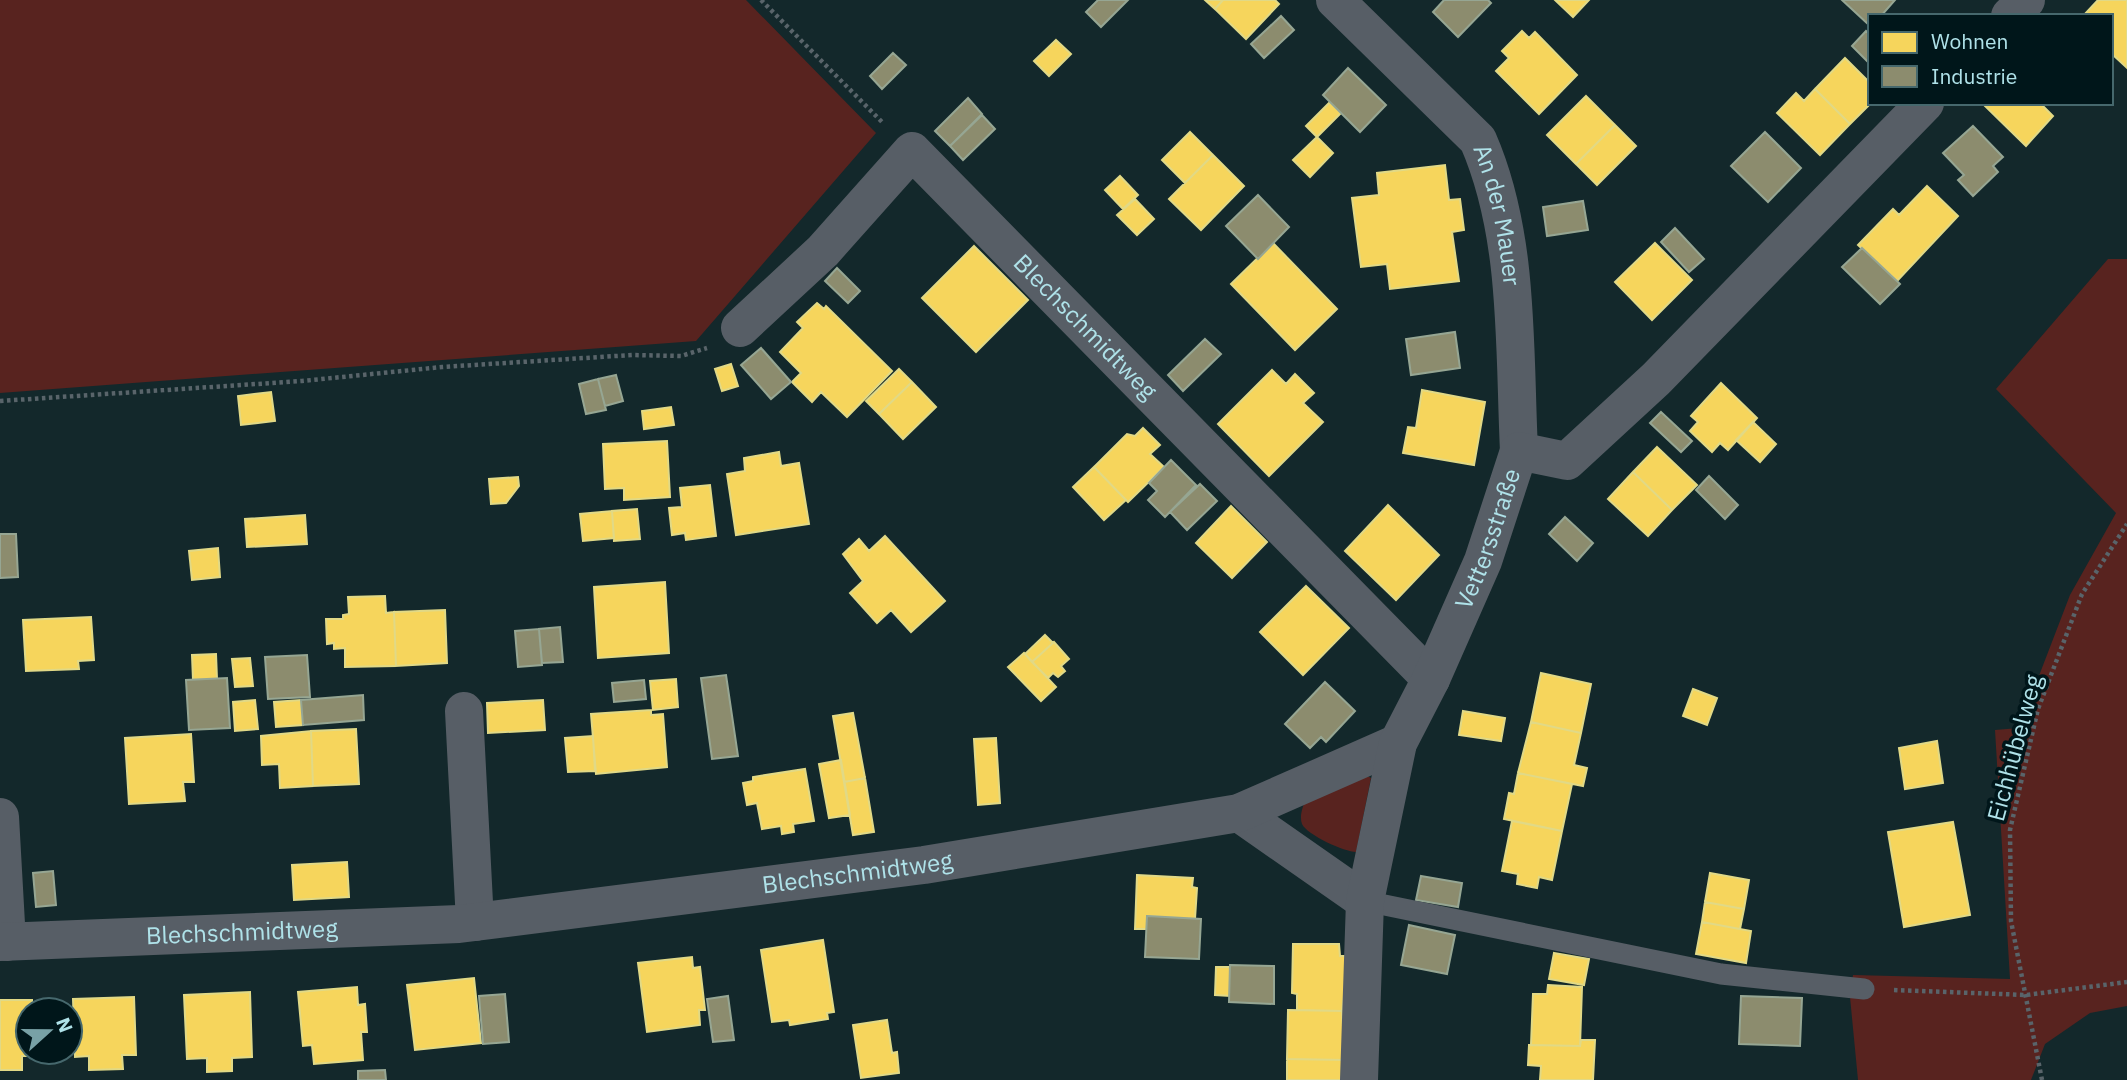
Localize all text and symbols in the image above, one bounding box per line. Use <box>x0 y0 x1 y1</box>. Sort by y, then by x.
legend <box>1868 14 2113 105</box>
text: Wohnen <box>1931 27 2008 55</box>
text: Industrie <box>1931 62 2017 90</box>
street label: An der Mauer <box>1466 139 1529 287</box>
street label: Blechschmidtweg <box>1007 247 1165 406</box>
street label: Vettersstraße <box>1447 464 1527 614</box>
street label: Eichhübelweg <box>1979 671 2049 825</box>
street label: Blechschmidtweg <box>760 843 955 900</box>
street label: Blechschmidtweg <box>145 912 339 951</box>
north arrow <box>14 996 84 1066</box>
text: N <box>51 1014 79 1036</box>

